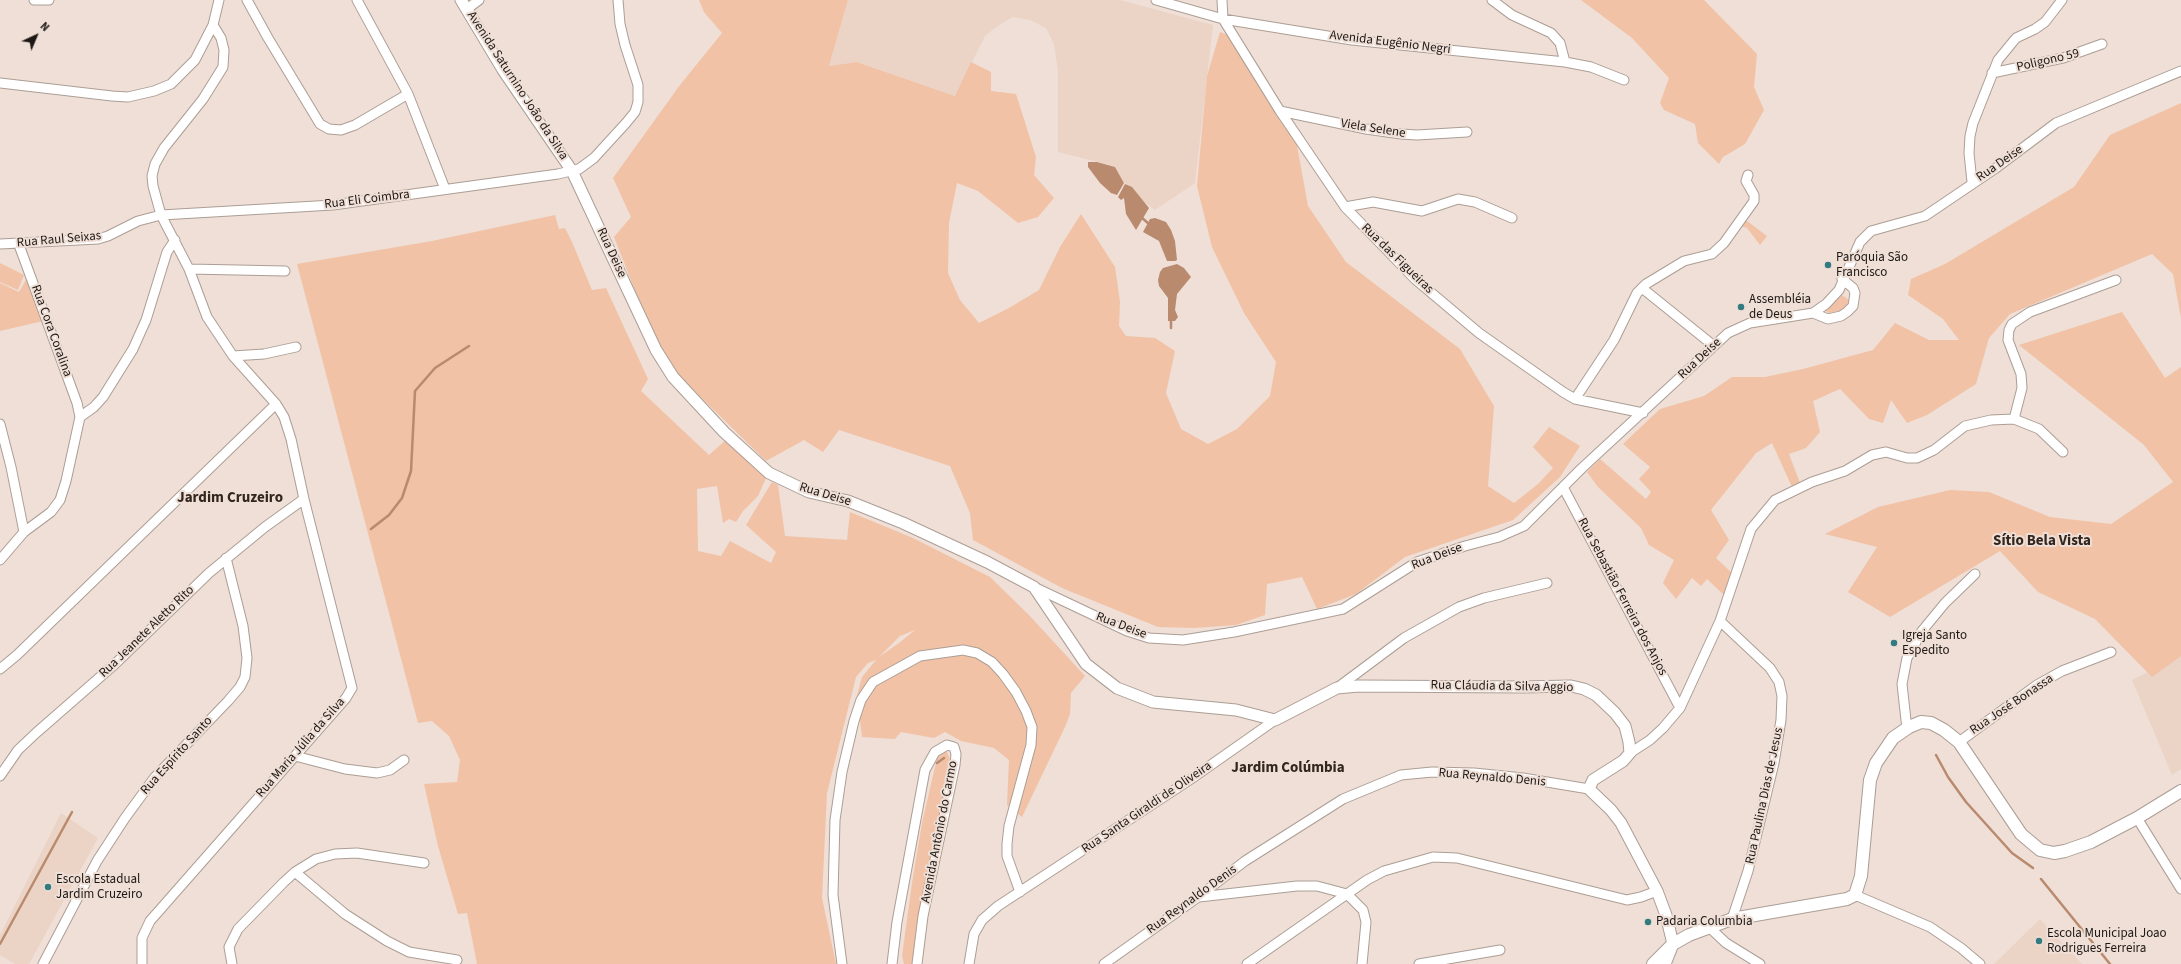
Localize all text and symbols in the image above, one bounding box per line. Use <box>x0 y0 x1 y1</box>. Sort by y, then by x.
street label: Avenida Saturnino João da Silva <box>463 9 571 163</box>
north arrow <box>16 16 56 56</box>
text: N <box>37 19 53 35</box>
street label: Avenida Eugênio Negri <box>1329 28 1451 58</box>
street label: Poligono 59 <box>2015 46 2081 76</box>
street label: Viela Selene <box>1339 116 1407 142</box>
street label: Rua Deise <box>1974 142 2026 186</box>
street label: Rua Eli Coimbra <box>323 187 411 213</box>
street label: Rua das Figueiras <box>1358 221 1436 297</box>
street label: Rua Deise <box>593 226 629 280</box>
street label: Rua Raul Seixas <box>16 229 102 251</box>
place label: Paróquia São Francisco <box>1836 250 1908 281</box>
marker: Paróquia São Francisco <box>1823 260 1833 270</box>
street label: Rua Cora Coralina <box>27 283 75 379</box>
place label: Assembléia de Deus <box>1749 292 1811 323</box>
marker: Assembléia de Deus <box>1736 302 1746 312</box>
street label: Rua Deise <box>1675 335 1725 383</box>
street label: Rua Deise <box>797 480 853 510</box>
district label: Jardim Cruzeiro <box>177 490 283 508</box>
street label: Rua Sebastião Ferreira dos Anjos <box>1574 516 1670 678</box>
district label: Sítio Bela Vista <box>1993 533 2091 551</box>
street label: Rua Deise <box>1409 540 1465 574</box>
street label: Rua Jeanete Aletto Rito <box>96 583 198 681</box>
street label: Rua Deise <box>1093 609 1149 643</box>
place label: Igreja Santo Espedito <box>1902 628 1967 659</box>
marker: Igreja Santo Espedito <box>1889 638 1899 648</box>
street label: Rua José Bonassa <box>1967 671 2057 739</box>
street label: Rua Cláudia da Silva Aggio <box>1431 678 1573 696</box>
street label: Rua Maria Júlia da Silva <box>253 695 349 801</box>
street label: Rua Espírito Santo <box>138 714 216 798</box>
street label: Rua Paulina Dias de Jesus <box>1743 726 1787 866</box>
street label: Rua Santa Giraldi de Oliveira <box>1079 759 1215 857</box>
street label: Avenida Antônio do Carmo <box>919 760 961 904</box>
district label: Jardim Colúmbia <box>1231 760 1345 778</box>
street label: Rua Reynaldo Denis <box>1438 766 1546 790</box>
street label: Rua Reynaldo Denis <box>1144 862 1240 938</box>
place label: Escola Estadual Jardim Cruzeiro <box>56 872 142 903</box>
marker: Escola Estadual Jardim Cruzeiro <box>43 882 53 892</box>
place label: Padaria Columbia <box>1656 914 1753 930</box>
marker: Padaria Columbia <box>1643 917 1653 927</box>
place label: Escola Municipal Joao Rodrigues Ferreira <box>2047 926 2167 957</box>
marker: Escola Municipal Joao Rodrigues Ferreira <box>2034 936 2044 946</box>

